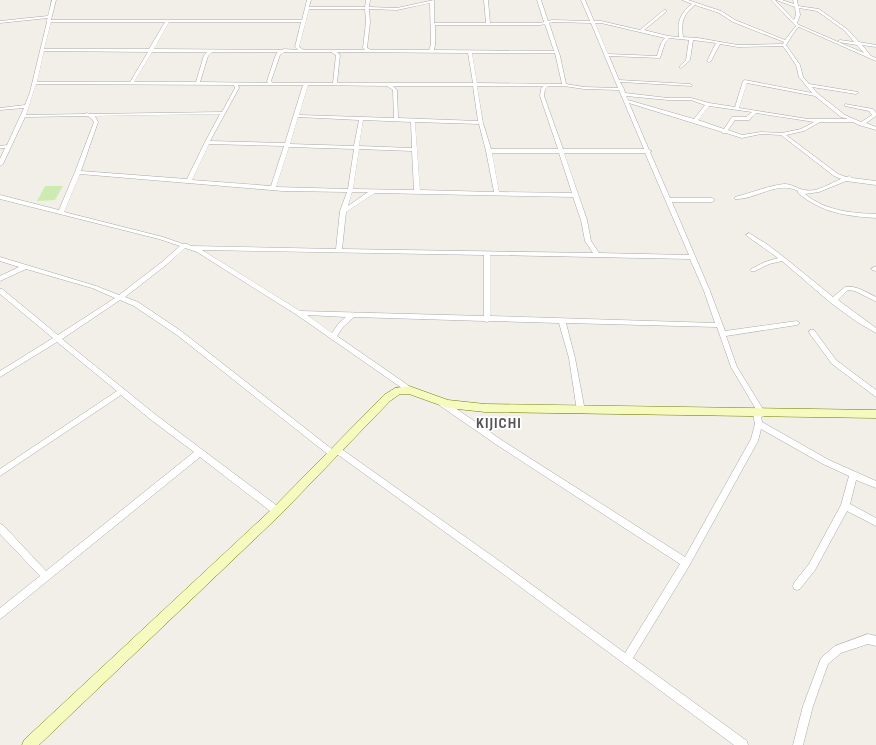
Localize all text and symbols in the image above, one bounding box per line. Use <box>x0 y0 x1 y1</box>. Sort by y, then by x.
district label: KIJICHI <box>476 414 522 433</box>

